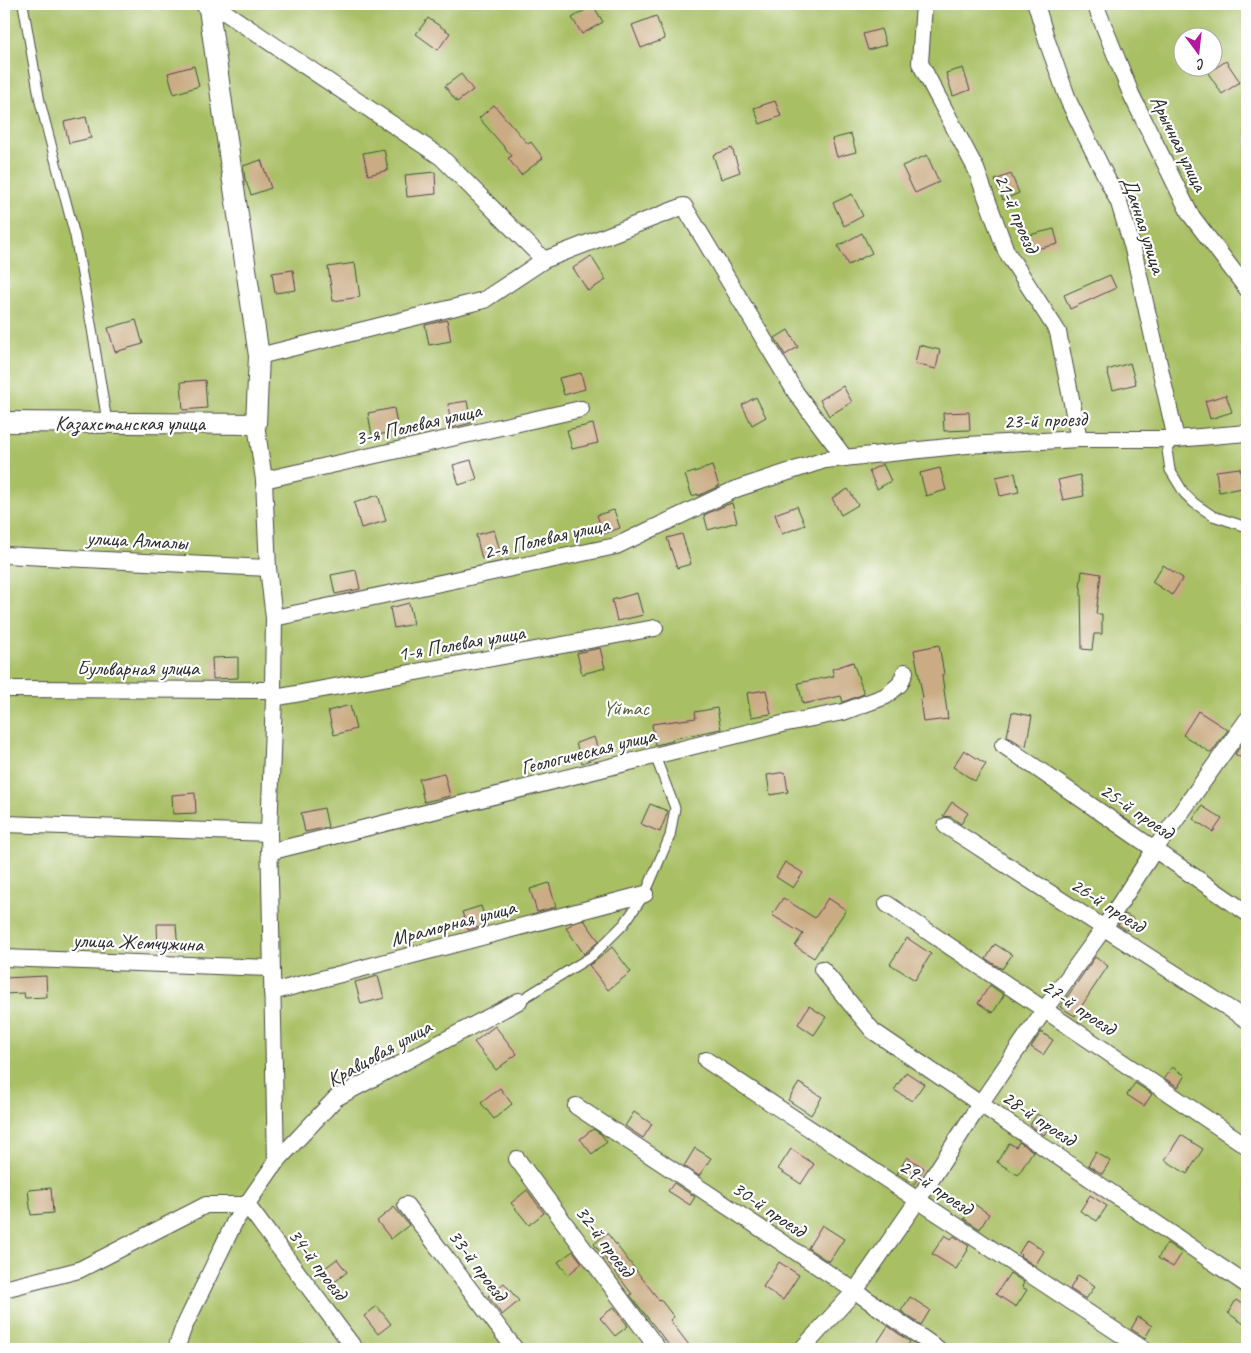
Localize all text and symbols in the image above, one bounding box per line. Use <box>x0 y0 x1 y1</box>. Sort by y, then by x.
north arrow <box>1174 28 1224 78</box>
text: С <box>1194 55 1207 74</box>
street label: Арычная улица <box>1145 91 1214 197</box>
street label: 21-й проезд <box>989 170 1046 259</box>
street label: Дачная улица <box>1116 173 1173 279</box>
street label: 3-я Полевая улица <box>352 397 485 451</box>
street label: 23-й проезд <box>1003 405 1090 434</box>
street label: Казахстанская улица <box>55 410 207 437</box>
street label: 2-я Полевая улица <box>480 511 613 565</box>
street label: улица Алмалы <box>84 524 190 556</box>
street label: 1-я Полевая улица <box>395 619 528 667</box>
street label: Бульварная улица <box>77 655 201 681</box>
park label: Үйтас <box>603 695 651 721</box>
street label: Геологическая улица <box>518 721 660 780</box>
street label: 25-й проезд <box>1095 777 1181 847</box>
street label: 26-й проезд <box>1066 871 1152 940</box>
street label: Мраморная улица <box>388 893 520 952</box>
street label: улица Жемчужина <box>70 927 206 957</box>
street label: 27-й проезд <box>1037 973 1123 1043</box>
street label: Кравцовая улица <box>322 1013 438 1092</box>
street label: 28-й проезд <box>997 1084 1083 1154</box>
street label: 29-й проезд <box>894 1153 980 1223</box>
street label: 30-й проезд <box>727 1175 813 1245</box>
street label: 32-й проезд <box>570 1200 642 1284</box>
street label: 34-й проезд <box>283 1223 355 1307</box>
street label: 33-й проезд <box>443 1224 515 1308</box>

